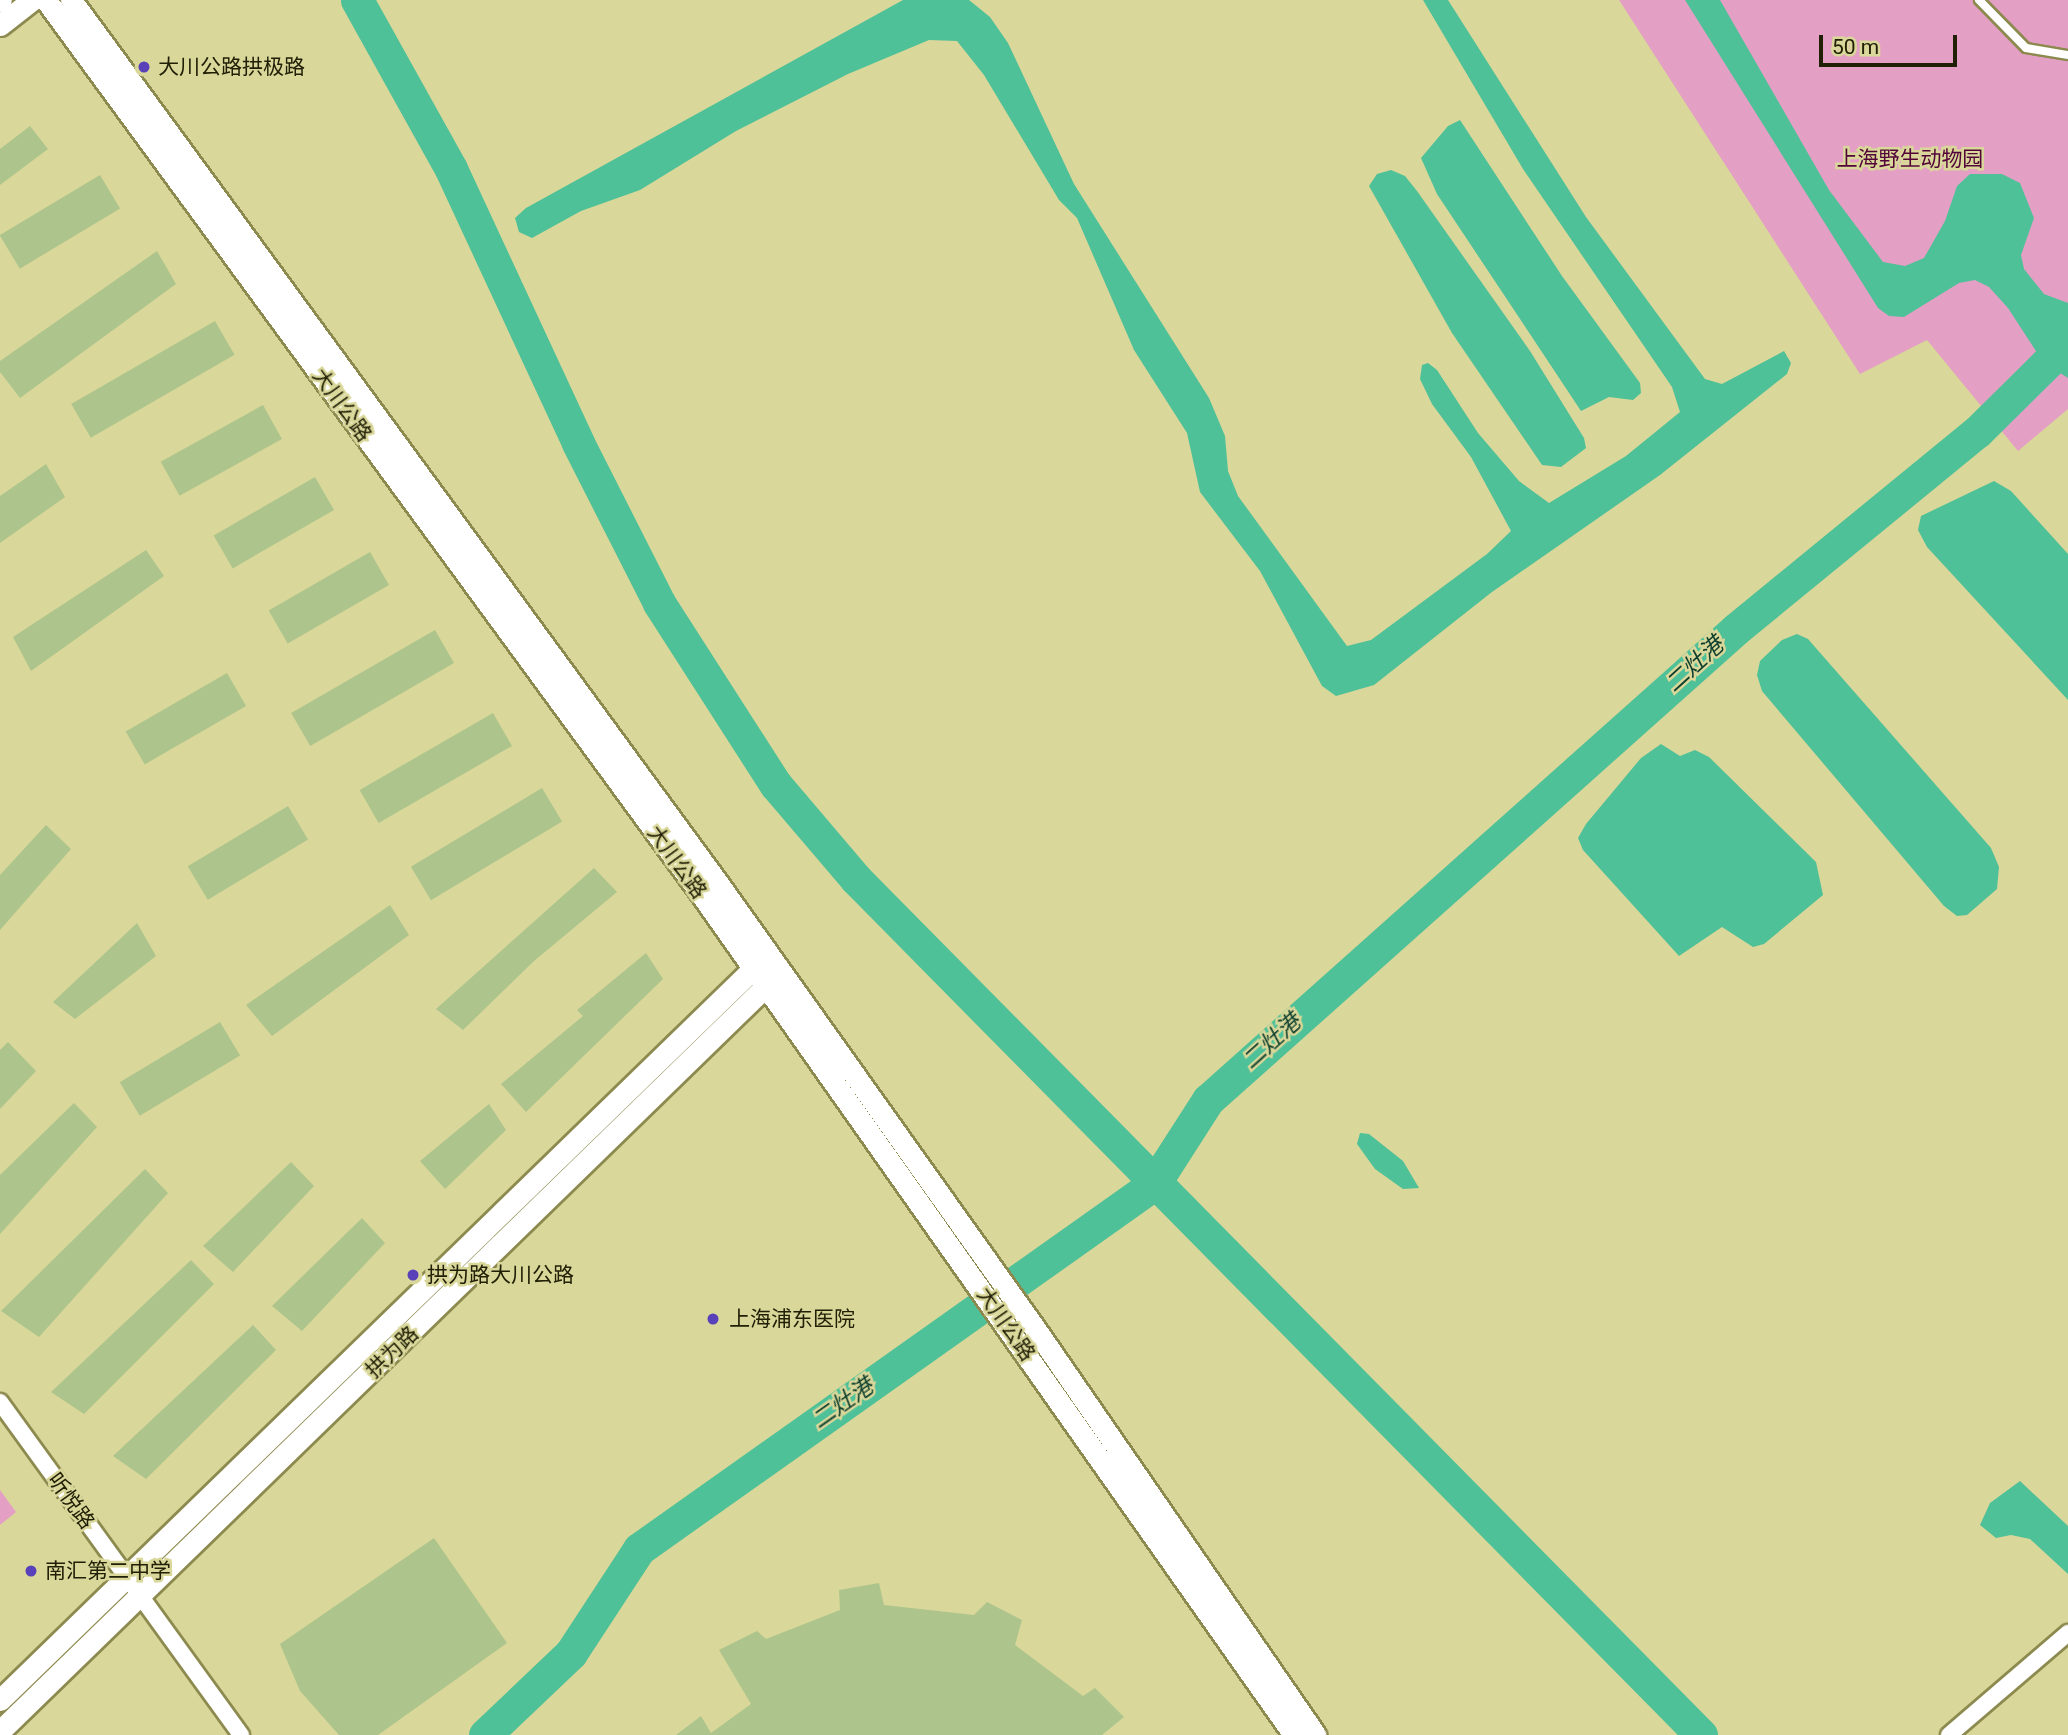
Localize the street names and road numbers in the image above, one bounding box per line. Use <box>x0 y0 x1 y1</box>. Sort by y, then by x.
street label: 大川公路 <box>307 364 377 446</box>
street label: 大川公路 <box>642 821 712 903</box>
street label: 大川公路 <box>972 1282 1040 1366</box>
street label: 拱为路 <box>361 1321 423 1383</box>
street label: 听悦路 <box>42 1468 100 1534</box>

